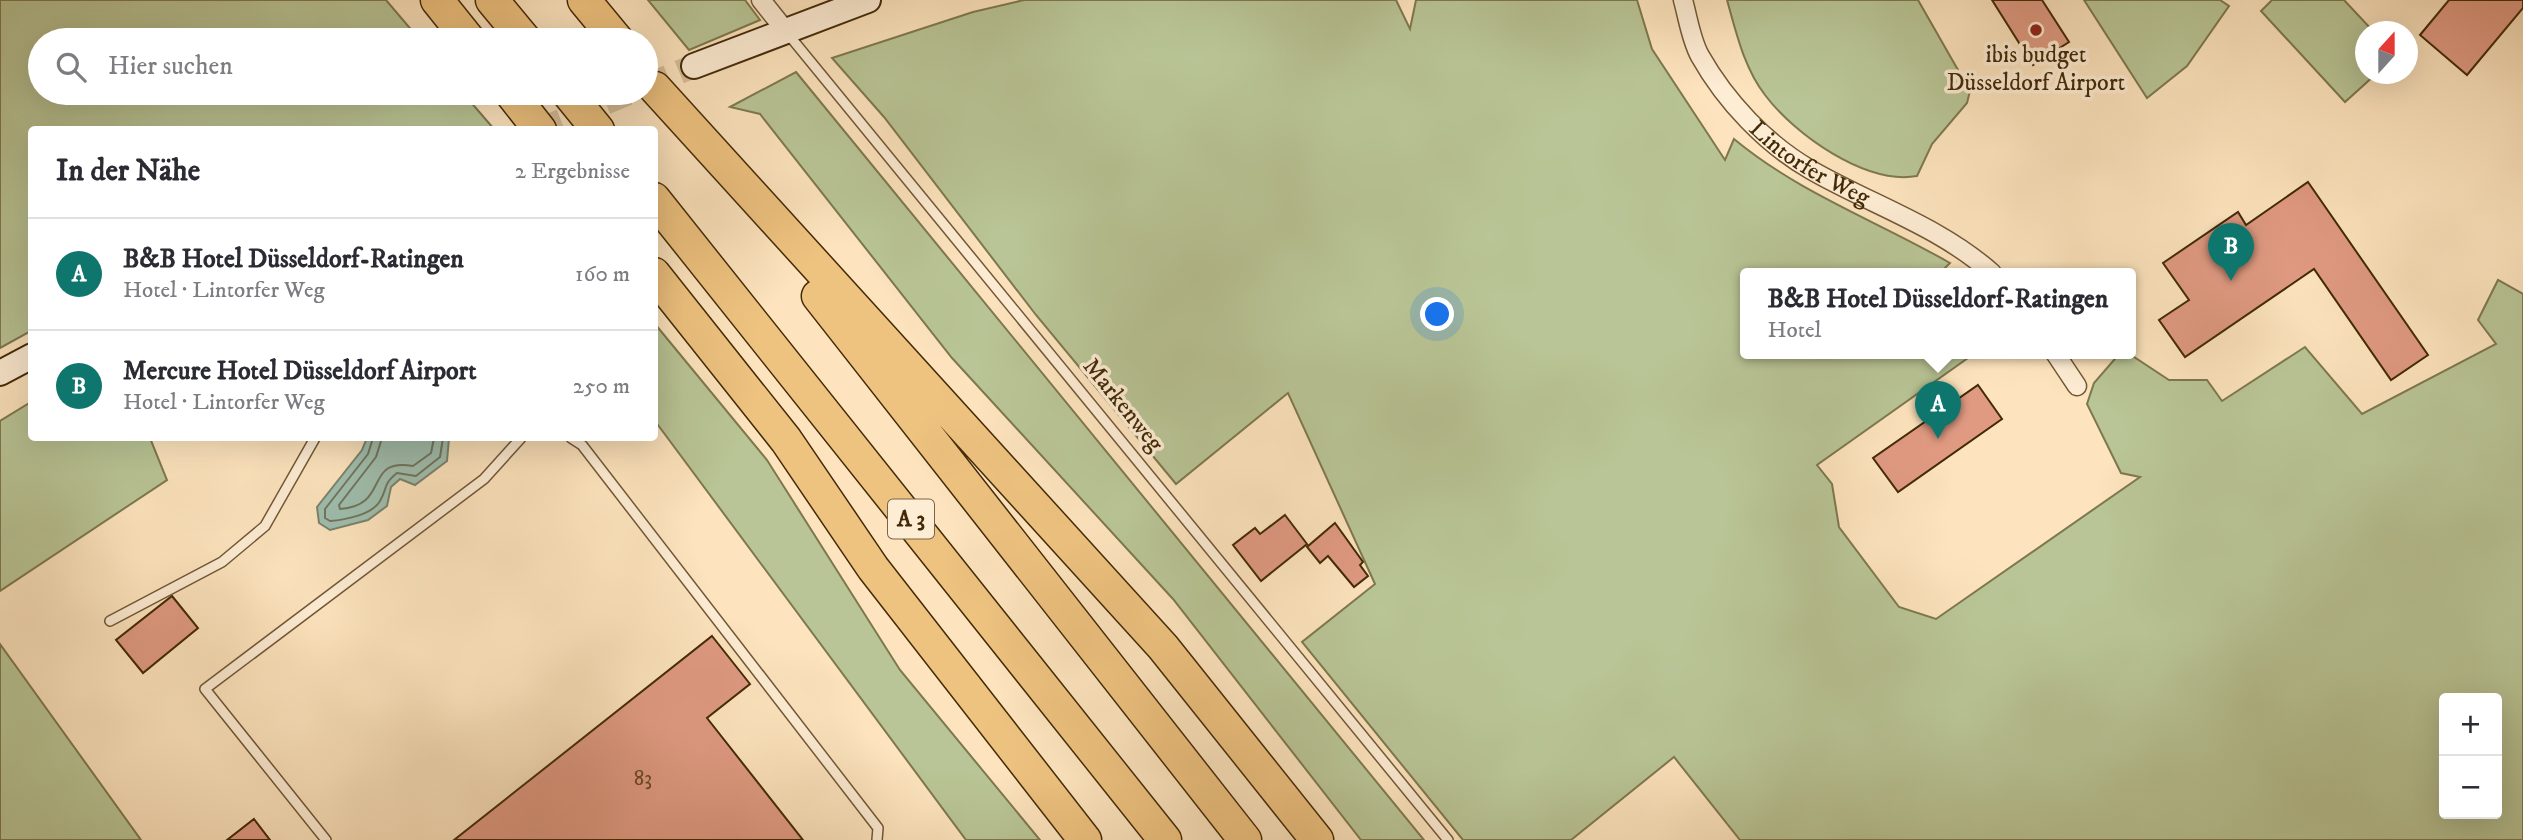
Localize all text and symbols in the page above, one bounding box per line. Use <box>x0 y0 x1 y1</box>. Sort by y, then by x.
north arrow <box>2355 21 2418 84</box>
marker: ibis budget Düsseldorf Airport <box>2028 22 2044 38</box>
search box <box>28 28 658 105</box>
place label: ibis budget Düsseldorf Airport <box>1947 40 2126 98</box>
icon: search <box>52 48 90 86</box>
text: Hier suchen <box>108 50 233 83</box>
street label: Lintorfer Weg <box>1743 114 1875 213</box>
text: In der Nähe <box>56 153 200 190</box>
text: 2 Ergebnisse <box>515 157 630 186</box>
pin: B <box>2208 223 2254 281</box>
text: B&B Hotel Düsseldorf-Ratingen <box>123 243 464 276</box>
text: A <box>72 260 86 289</box>
text: 160 m <box>575 260 630 289</box>
popup <box>1740 268 2136 359</box>
text: Hotel · Lintorfer Weg <box>123 276 325 305</box>
text: B&B Hotel Düsseldorf-Ratingen <box>1768 283 2108 316</box>
your location <box>1420 297 1454 331</box>
text: Hotel <box>1768 316 1822 345</box>
street label: Markenweg <box>1076 352 1170 458</box>
text: Mercure Hotel Düsseldorf Airport <box>123 355 477 388</box>
text: B <box>72 372 86 401</box>
text: 250 m <box>573 372 630 401</box>
pin: A <box>1915 381 1961 439</box>
text: Hotel · Lintorfer Weg <box>123 388 325 417</box>
road number: A 3 <box>888 499 934 538</box>
map controls <box>2439 693 2502 819</box>
button: + <box>2439 693 2502 756</box>
button: − <box>2439 756 2502 819</box>
house number: 83 <box>634 766 652 792</box>

